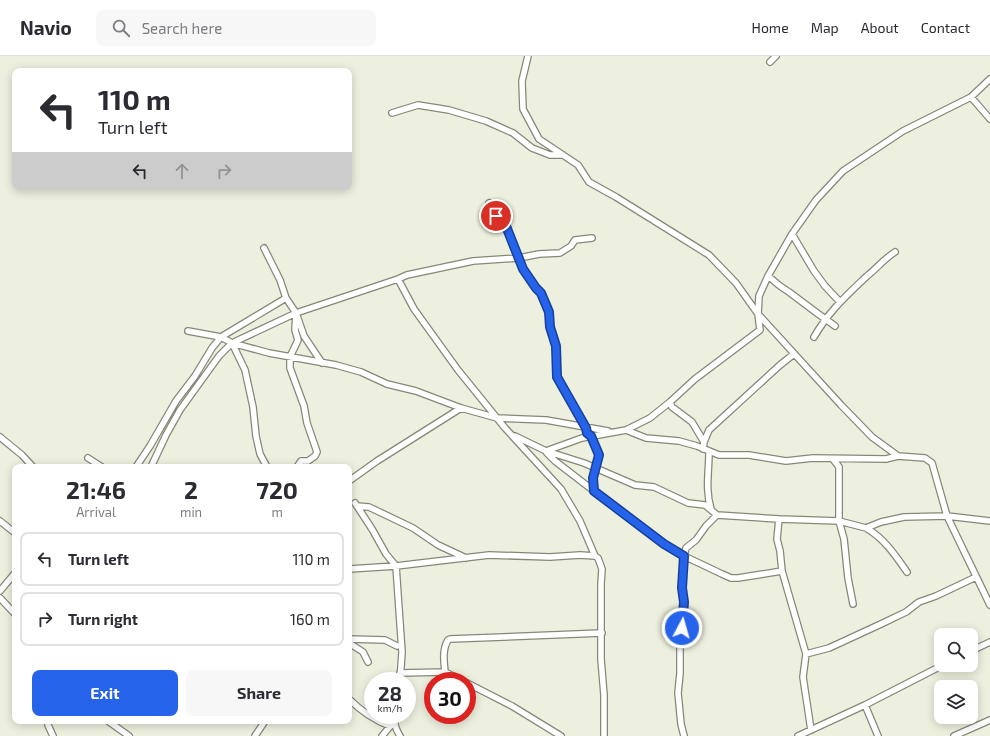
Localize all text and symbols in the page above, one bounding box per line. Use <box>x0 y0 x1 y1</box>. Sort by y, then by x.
search box <box>96 10 376 46</box>
text: Navio <box>20 16 72 39</box>
icon: search <box>110 17 132 39</box>
text: Search here <box>142 19 222 37</box>
text: Home <box>752 19 789 36</box>
text: Map <box>811 19 839 36</box>
text: About <box>861 19 899 36</box>
text: Contact <box>921 19 970 36</box>
text: 110 m <box>98 82 171 116</box>
icon: left <box>32 84 84 136</box>
text: Turn left <box>98 116 168 138</box>
icon: left <box>129 160 151 182</box>
icon: ahead <box>171 160 193 182</box>
icon: right <box>213 160 235 182</box>
pin <box>479 199 513 233</box>
icon: arrive <box>485 205 507 227</box>
text: 21:46 <box>66 475 126 504</box>
text: 2 <box>184 475 198 504</box>
text: 720 <box>256 475 298 504</box>
text: Arrival <box>76 504 116 520</box>
text: min <box>180 504 202 520</box>
text: m <box>271 504 283 520</box>
icon: left <box>34 548 56 570</box>
text: Turn left <box>68 550 129 568</box>
text: 110 m <box>293 550 330 568</box>
position arrow <box>661 607 703 649</box>
icon: right <box>34 608 56 630</box>
text: Turn right <box>68 610 138 628</box>
text: 160 m <box>290 610 330 628</box>
map controls <box>934 628 978 724</box>
button: search <box>934 628 978 672</box>
button: Exit <box>32 670 178 716</box>
button: Share <box>186 670 332 716</box>
speed limit sign: 30 <box>424 672 476 724</box>
button: layers <box>934 680 978 724</box>
text: 28 <box>378 681 402 705</box>
text: km/h <box>378 702 402 714</box>

